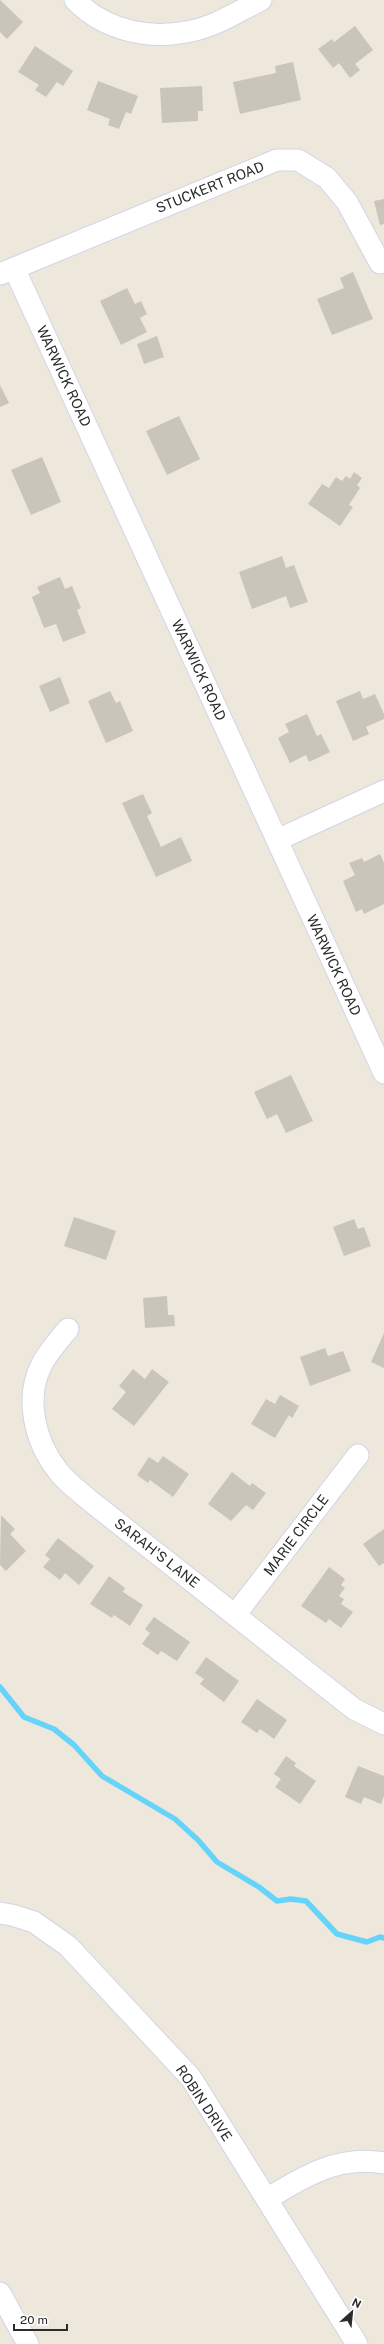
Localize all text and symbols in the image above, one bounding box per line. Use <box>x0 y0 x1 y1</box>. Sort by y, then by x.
street label: STUCKERT ROAD <box>154 158 266 216</box>
street label: WARWICK ROAD <box>34 323 94 429</box>
street label: WARWICK ROAD <box>169 617 229 723</box>
street label: WARWICK ROAD <box>304 912 364 1018</box>
street label: MARIE CIRCLE <box>260 1491 332 1579</box>
street label: SARAH'S LANE <box>111 1515 203 1591</box>
street label: ROBIN DRIVE <box>173 2062 235 2144</box>
north arrow <box>332 2292 372 2332</box>
text: N <box>350 2296 363 2310</box>
scale bar <box>14 2306 67 2332</box>
text: 20 m <box>20 2313 48 2327</box>

